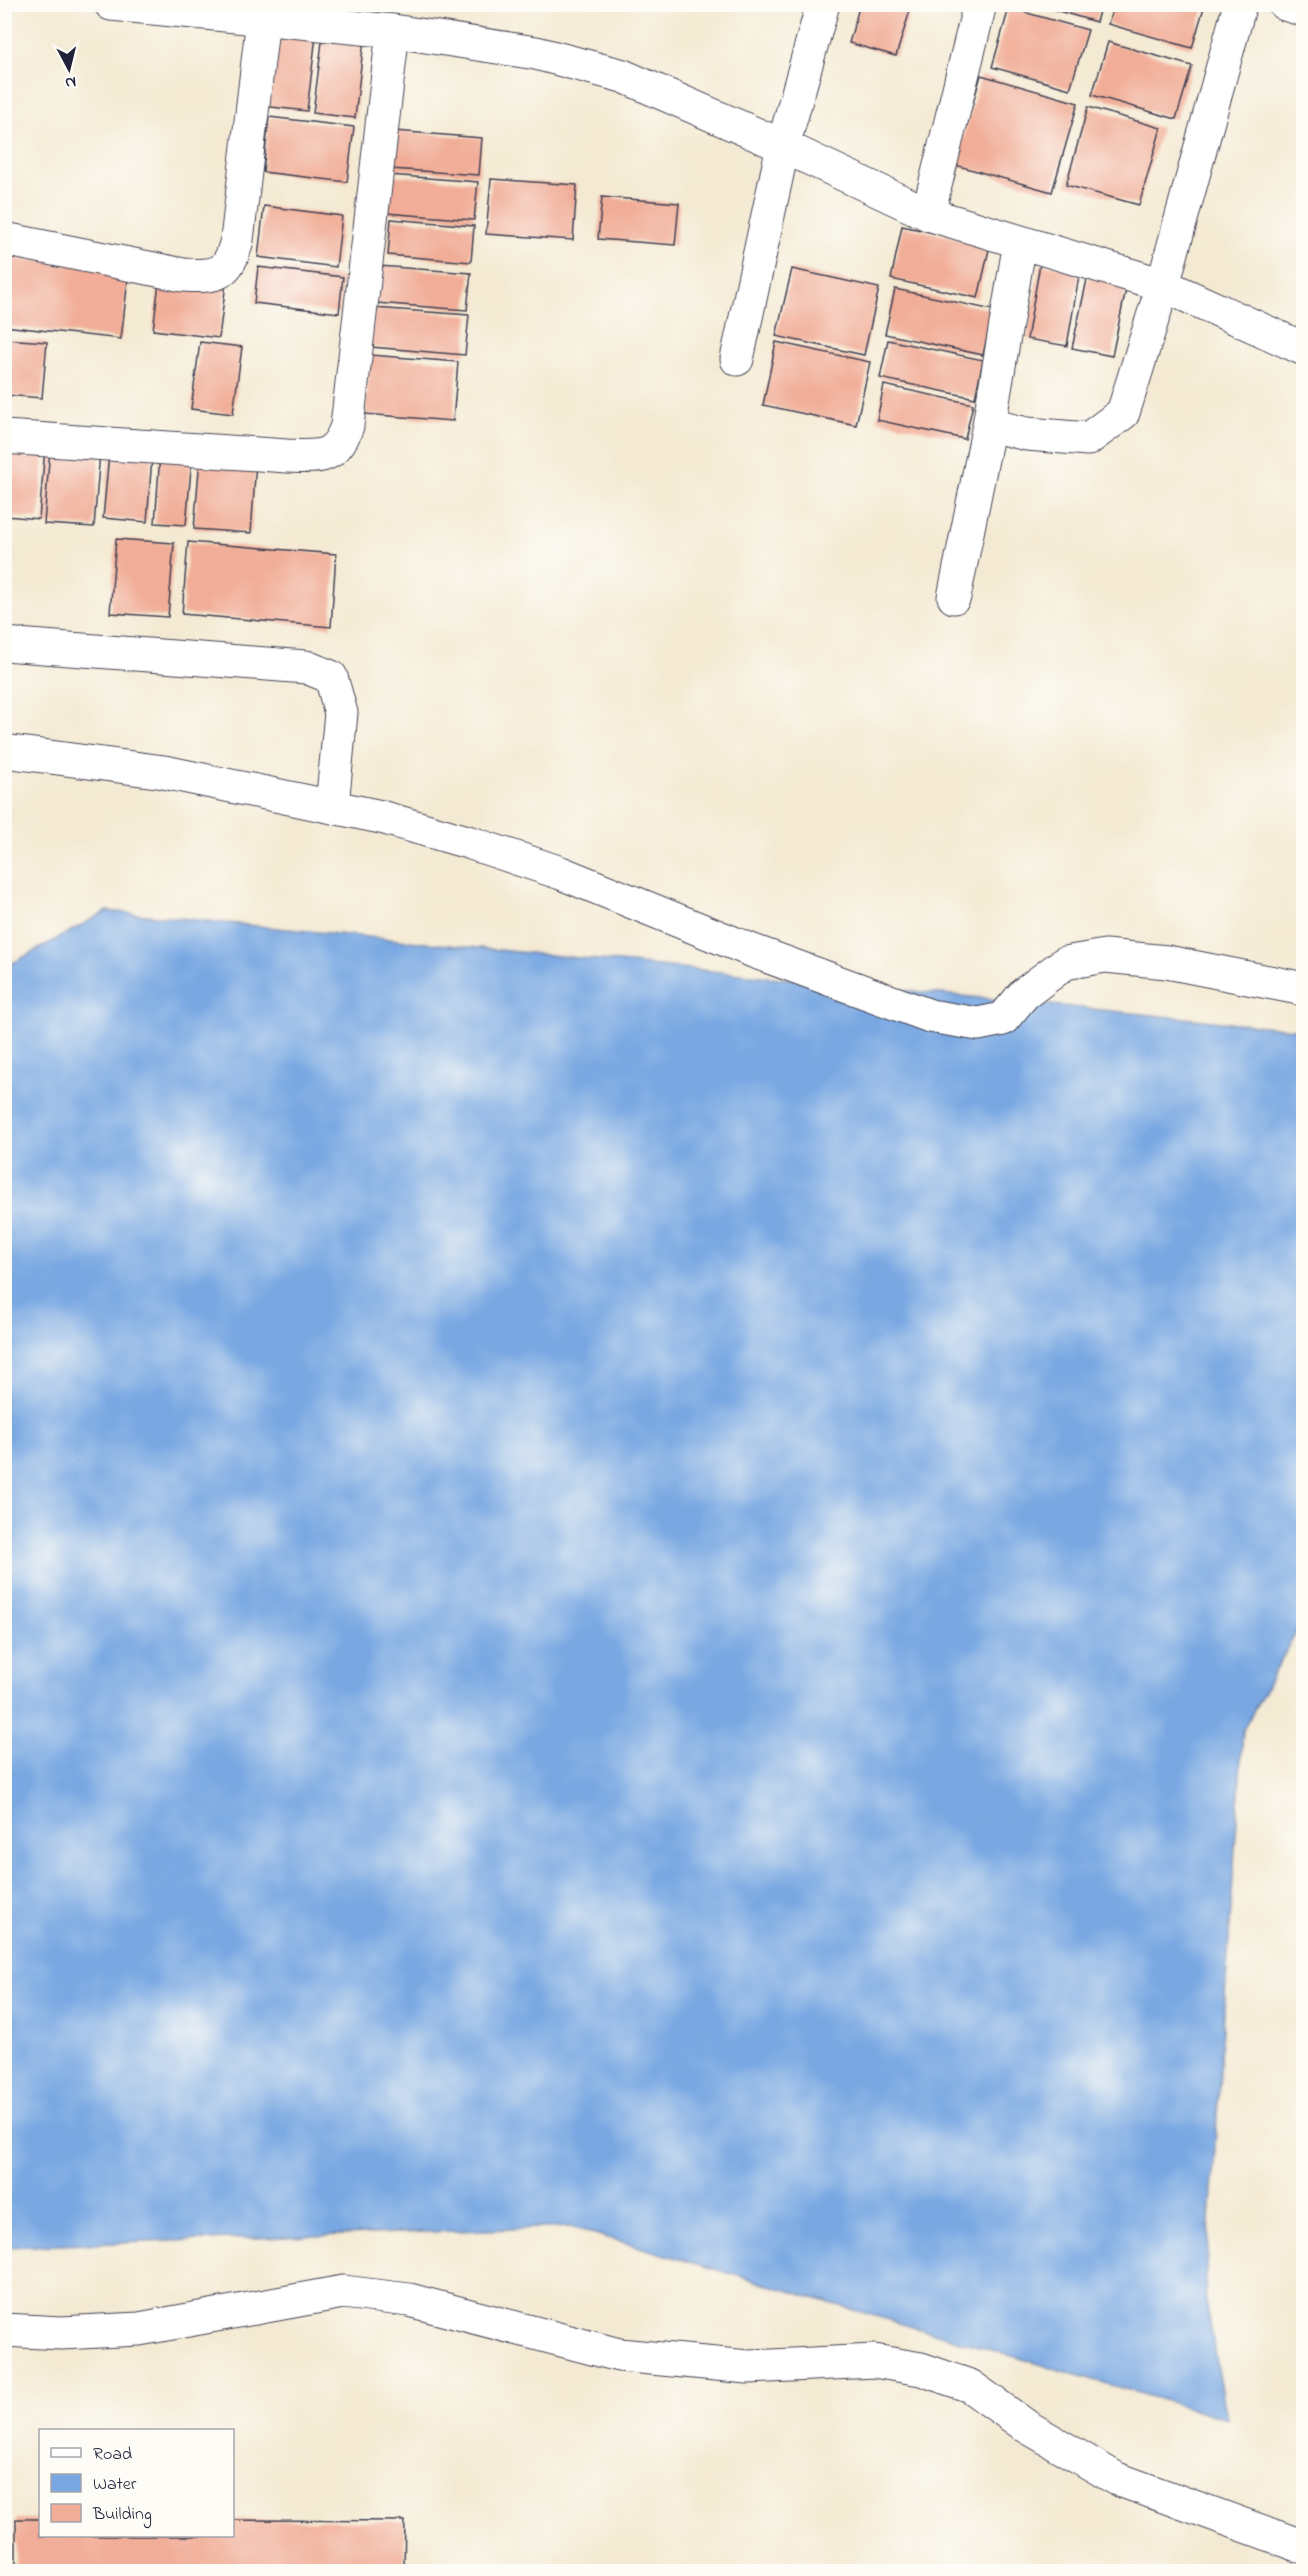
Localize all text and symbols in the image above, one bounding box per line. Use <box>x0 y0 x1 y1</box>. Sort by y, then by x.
north arrow <box>39 39 99 99</box>
text: N <box>64 69 77 94</box>
legend <box>39 2429 234 2537</box>
text: Road <box>93 2442 132 2468</box>
text: Water <box>93 2472 137 2498</box>
text: Building <box>92 2502 152 2529</box>

